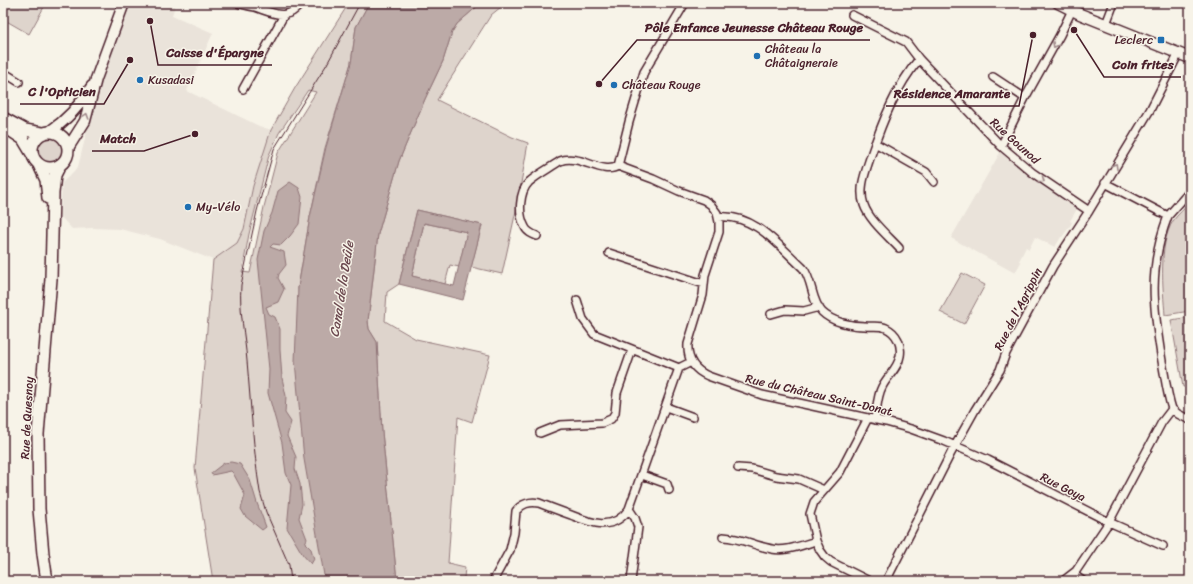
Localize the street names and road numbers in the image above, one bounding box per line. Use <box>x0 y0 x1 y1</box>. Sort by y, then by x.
street label: Rue Gounod <box>985 112 1046 170</box>
street label: Rue de l'Agrippin <box>988 263 1049 354</box>
street label: Rue du Château Saint-Donat <box>743 367 895 423</box>
street label: Rue de Quesnoy <box>14 375 40 460</box>
street label: Rue Goya <box>1036 466 1090 508</box>

